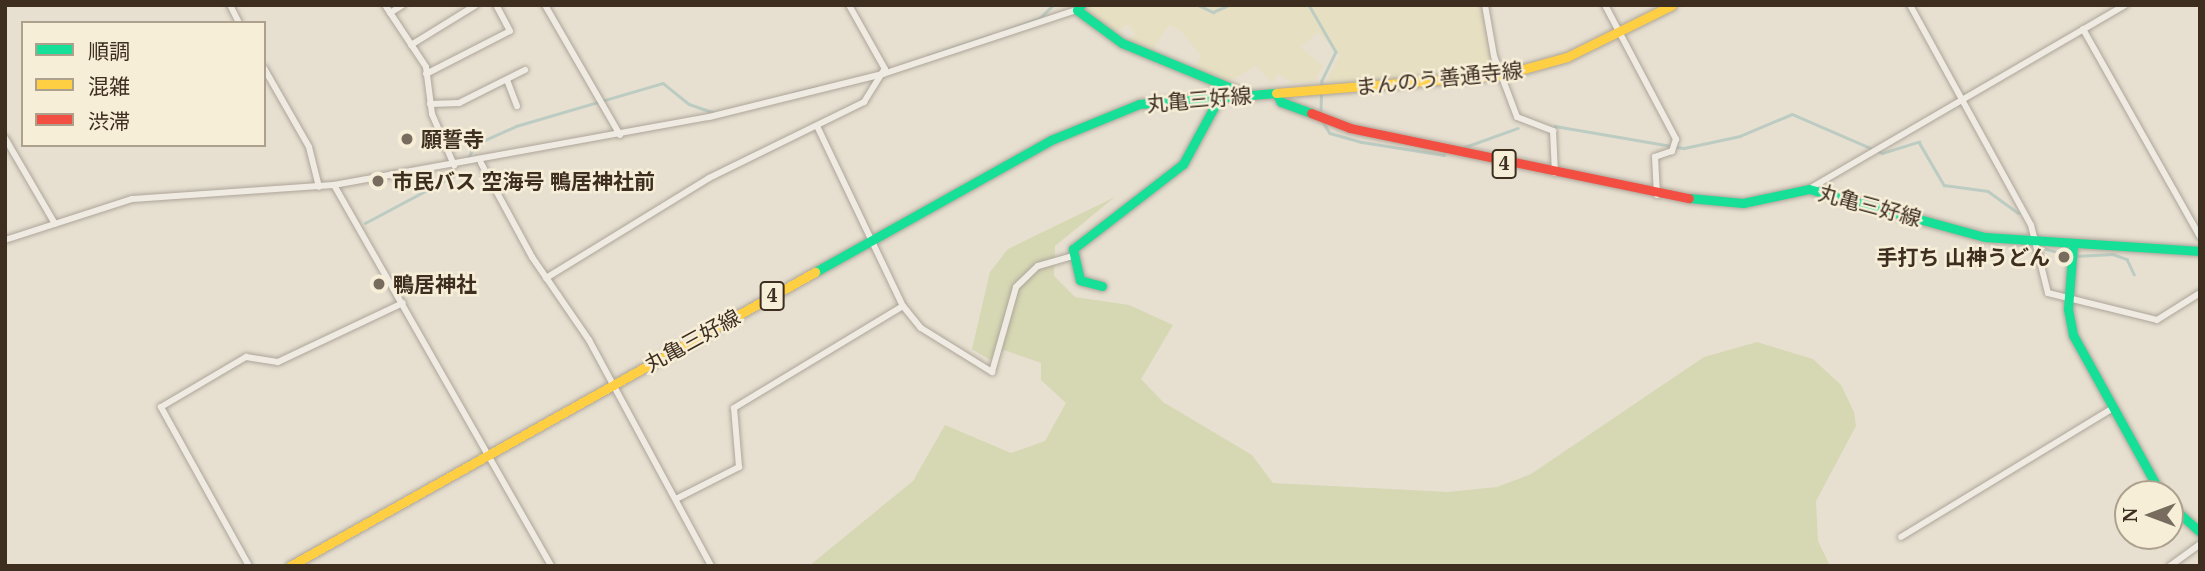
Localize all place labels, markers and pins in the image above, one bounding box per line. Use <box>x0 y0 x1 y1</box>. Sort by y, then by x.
place label: 願誓寺 <box>421 126 484 152</box>
marker: 願誓寺 <box>399 131 415 147</box>
place label: 市民バス 空海号 鴨居神社前 <box>392 168 655 194</box>
marker: 市民バス 空海号 鴨居神社前 <box>370 173 386 189</box>
place label: 手打ち 山神うどん <box>1877 244 2050 270</box>
marker: 手打ち 山神うどん <box>2056 249 2072 265</box>
place label: 鴨居神社 <box>393 271 477 297</box>
marker: 鴨居神社 <box>371 276 387 292</box>

